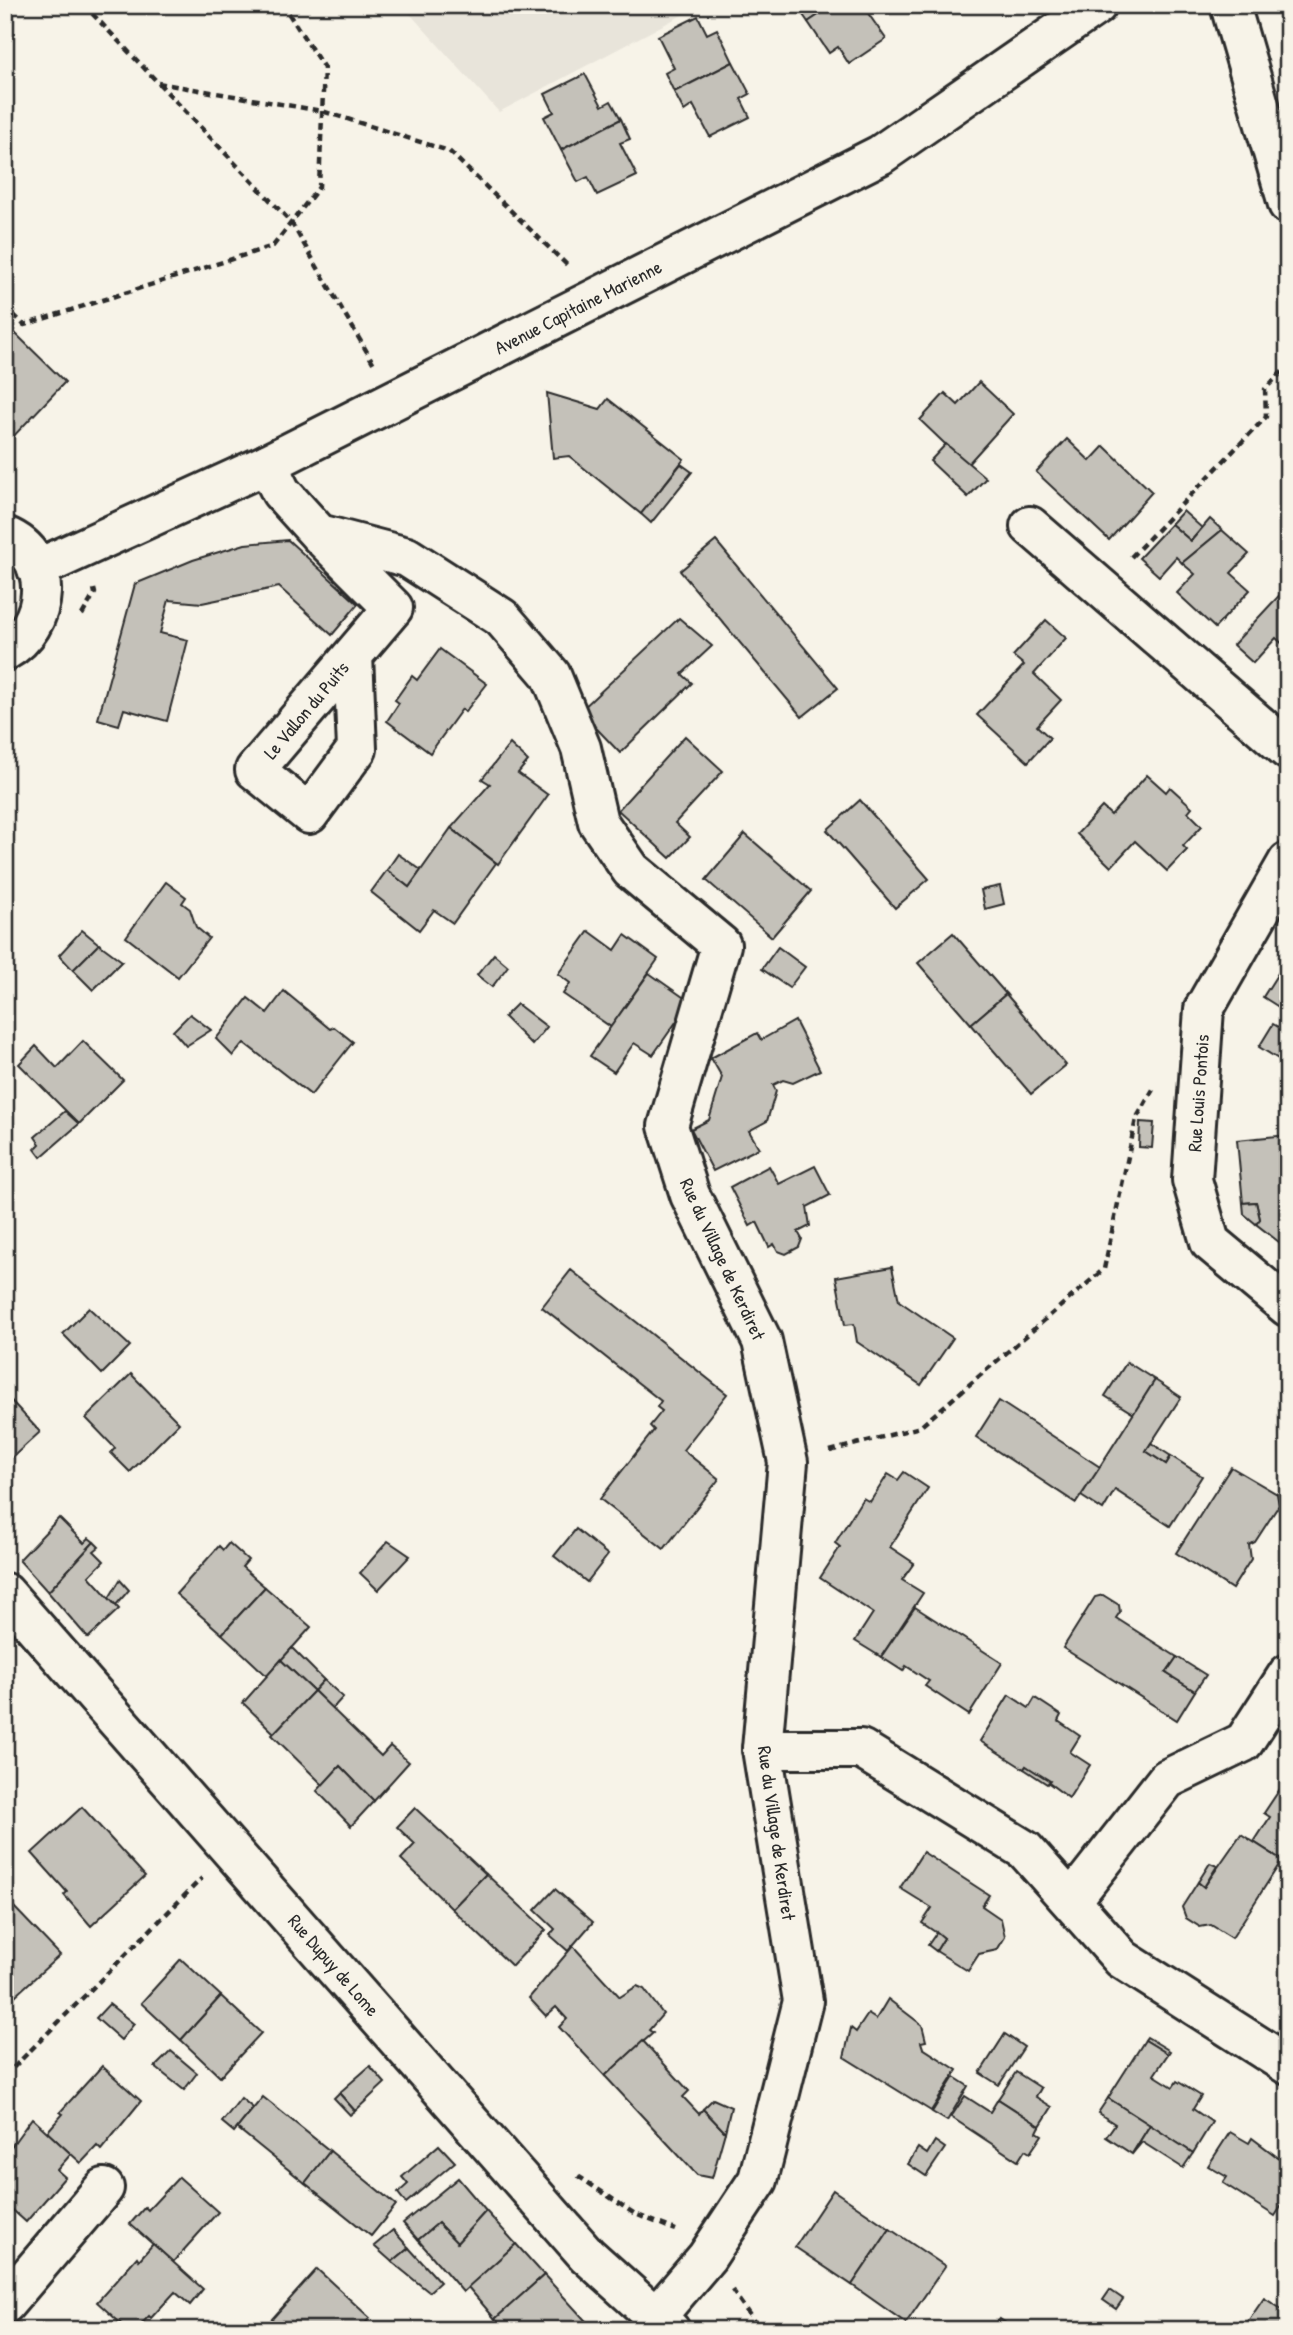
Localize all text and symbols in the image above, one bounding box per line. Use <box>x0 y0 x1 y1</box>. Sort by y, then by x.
street label: Avenue Capitaine Marienne <box>490 253 666 360</box>
street label: Le Vallon du Puits <box>257 656 355 764</box>
street label: Rue Louis Pontois <box>1181 1033 1215 1153</box>
street label: Rue du Village de Kerdiret <box>674 1174 772 1345</box>
street label: Rue du Village de Kerdiret <box>752 1744 802 1922</box>
street label: Rue Dupuy de Lome <box>282 1908 386 2022</box>

